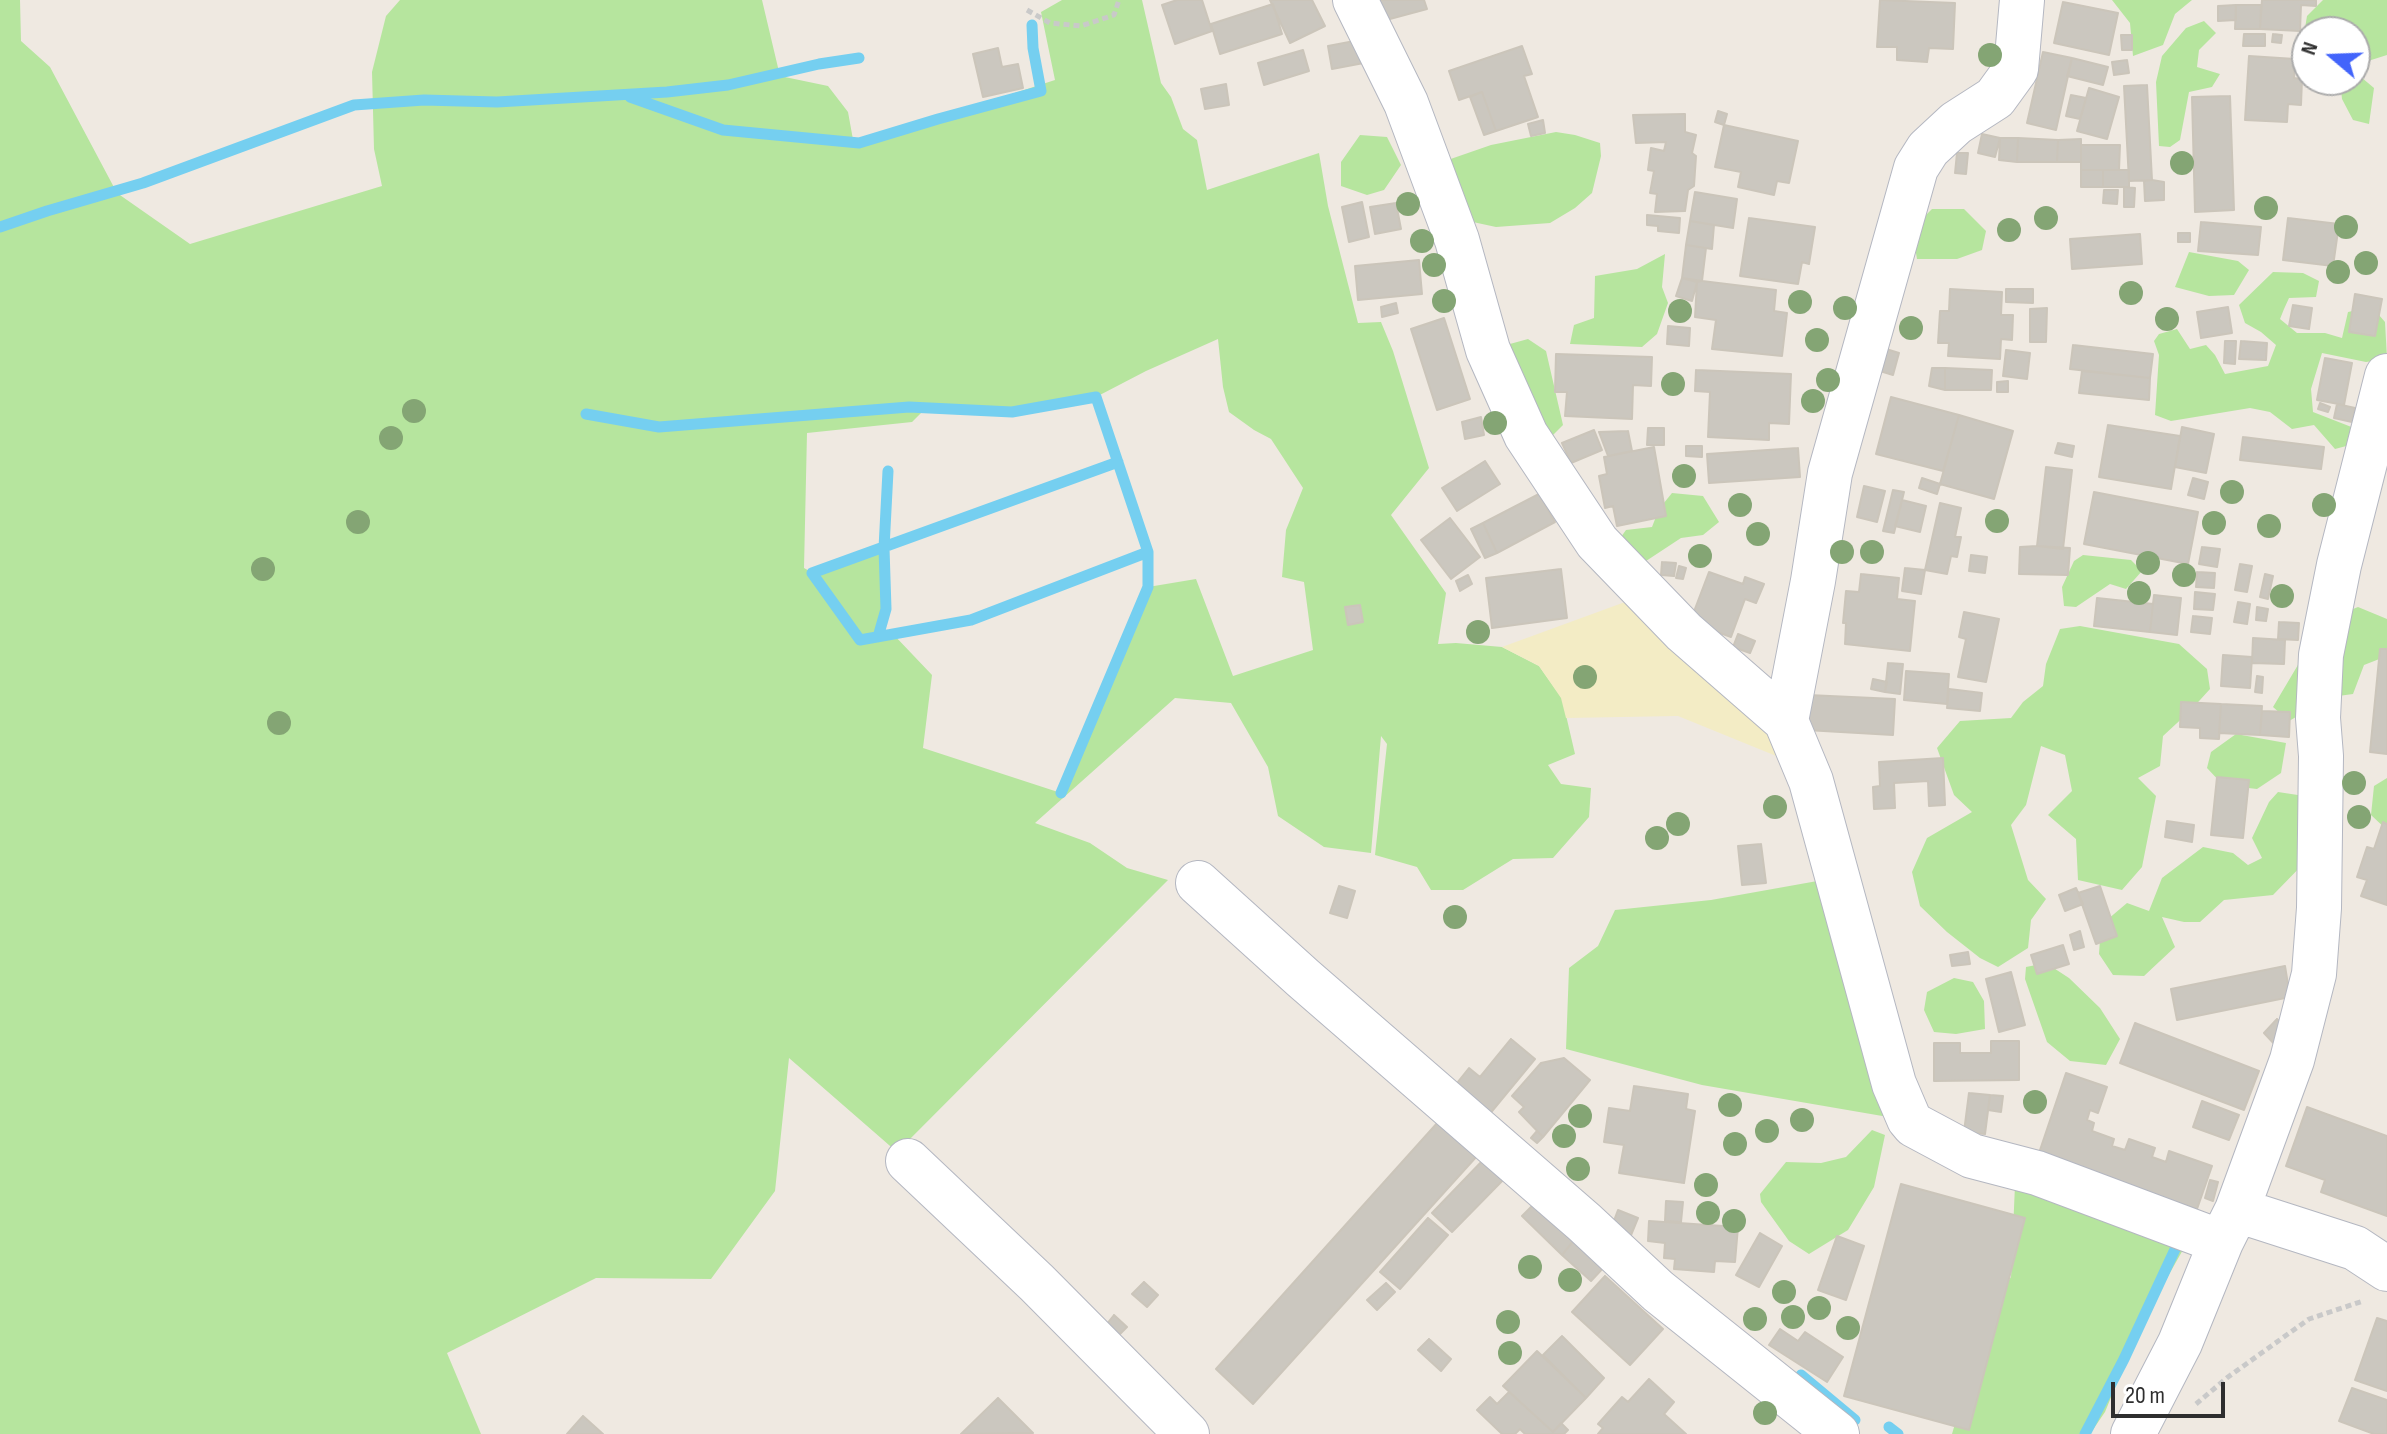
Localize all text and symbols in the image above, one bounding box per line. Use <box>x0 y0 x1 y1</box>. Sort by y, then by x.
north arrow <box>2291 16 2371 96</box>
text: N <box>2295 39 2324 59</box>
scale bar <box>2115 1366 2229 1416</box>
text: 20 m <box>2125 1381 2165 1410</box>

